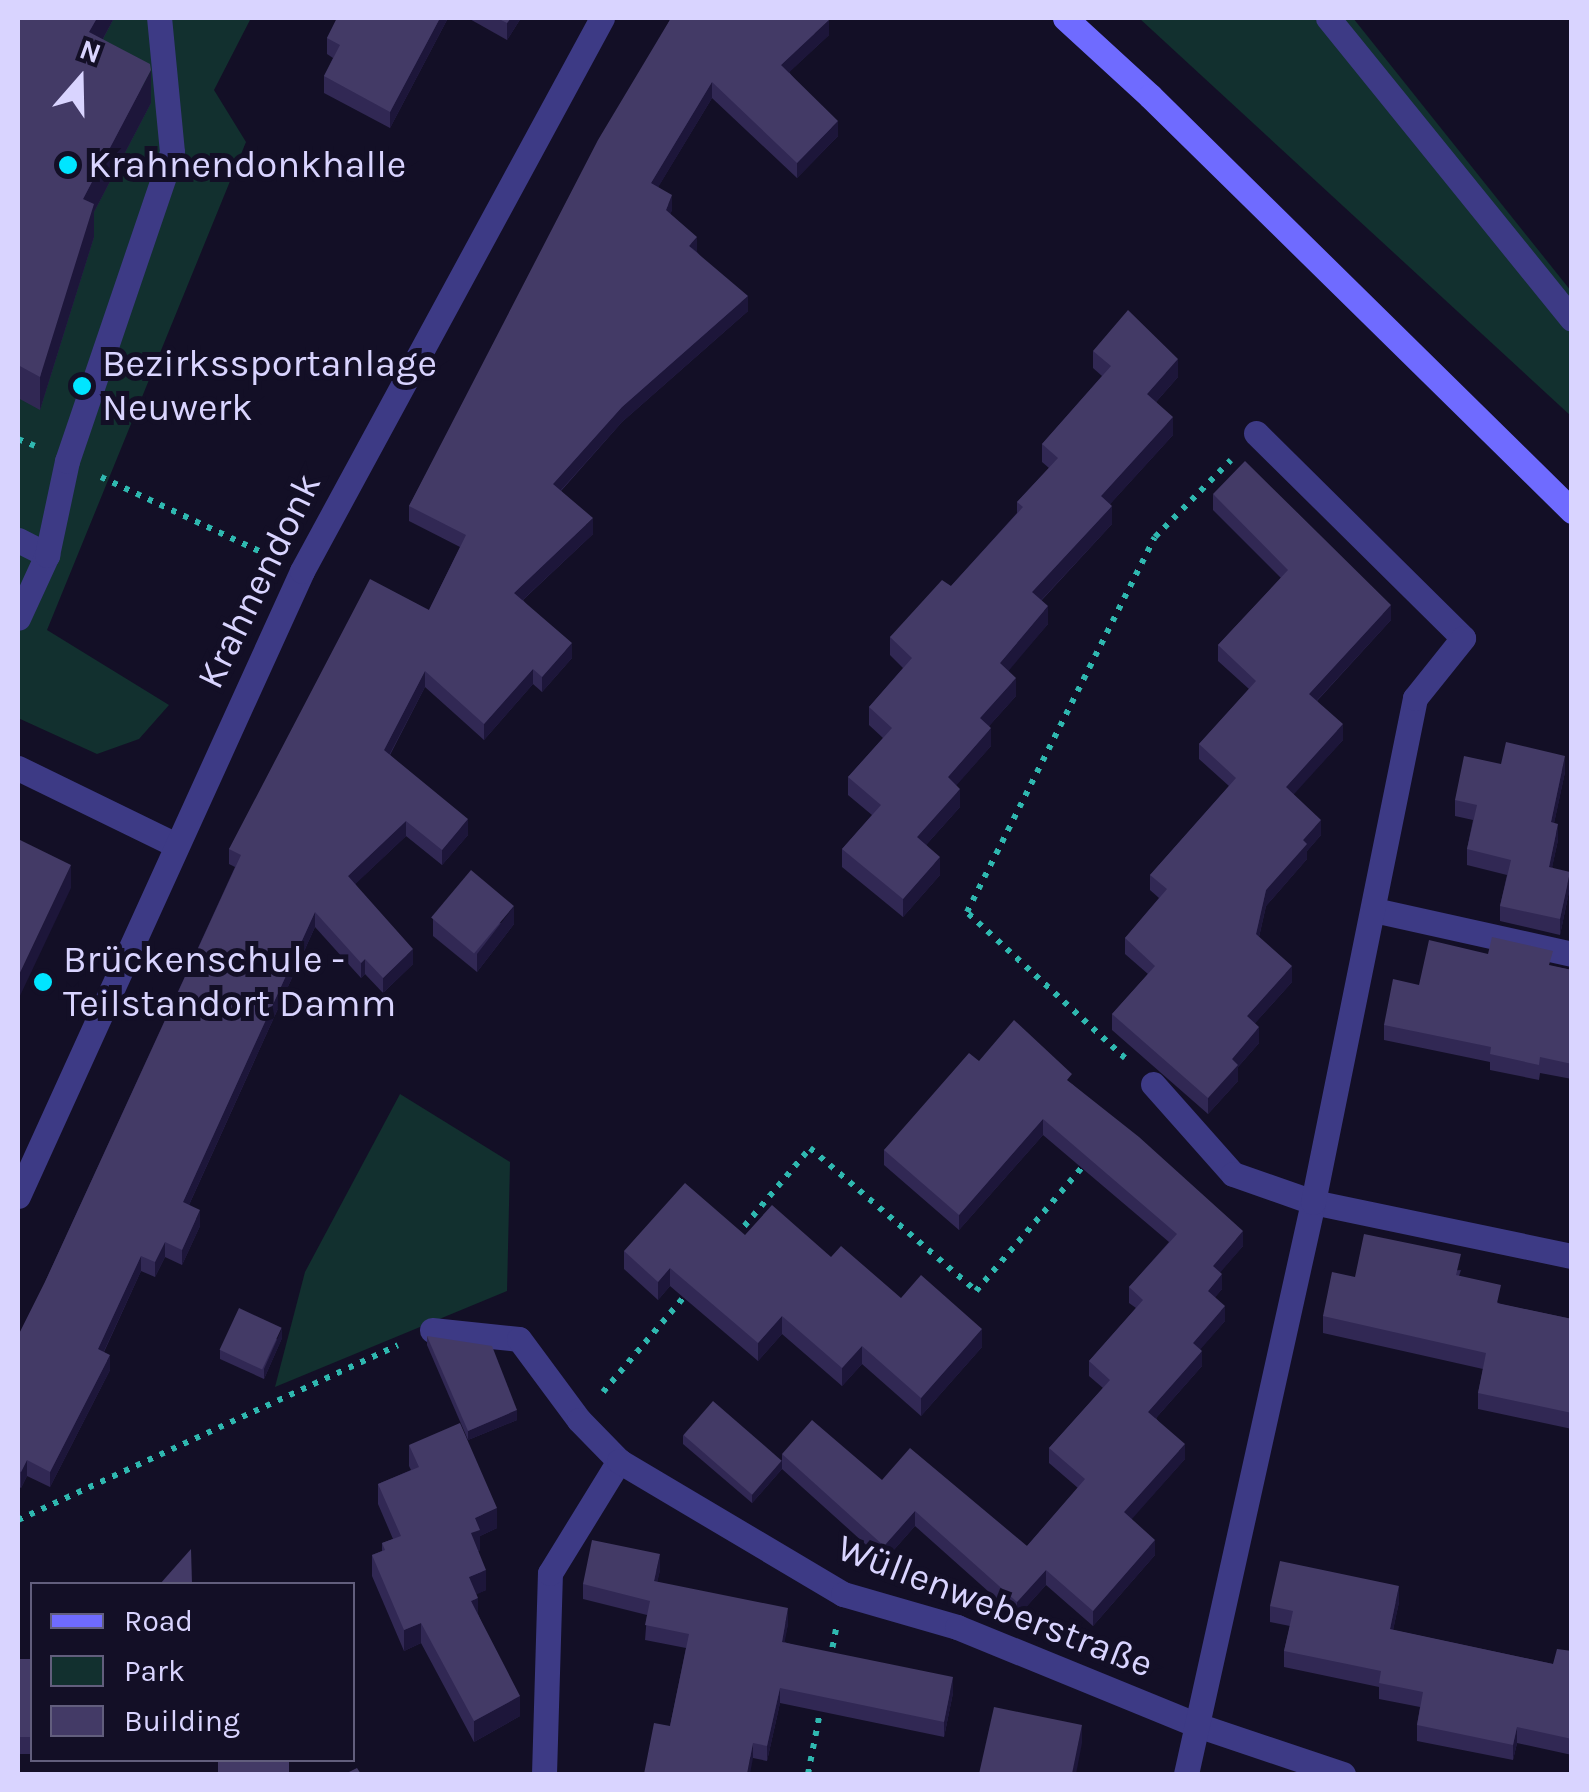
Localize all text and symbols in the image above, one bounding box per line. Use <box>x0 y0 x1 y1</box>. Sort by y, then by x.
north arrow <box>30 30 130 130</box>
text: N <box>75 32 106 70</box>
place label: Krahnendonkhalle <box>88 142 406 188</box>
marker: Krahnendonkhalle <box>57 154 79 176</box>
place label: Bezirkssportanlage Neuwerk <box>102 341 437 430</box>
marker: Bezirkssportanlage Neuwerk <box>71 375 93 397</box>
street label: Krahnendonk <box>187 466 331 696</box>
place label: Brückenschule - Teilstandort Damm <box>63 937 396 1026</box>
marker: Brückenschule - Teilstandort Damm <box>32 971 54 993</box>
street label: Wüllenweberstraße <box>831 1525 1159 1687</box>
legend <box>30 1582 355 1762</box>
text: Road <box>124 1603 193 1639</box>
text: Park <box>124 1653 185 1689</box>
text: Building <box>124 1703 240 1739</box>

